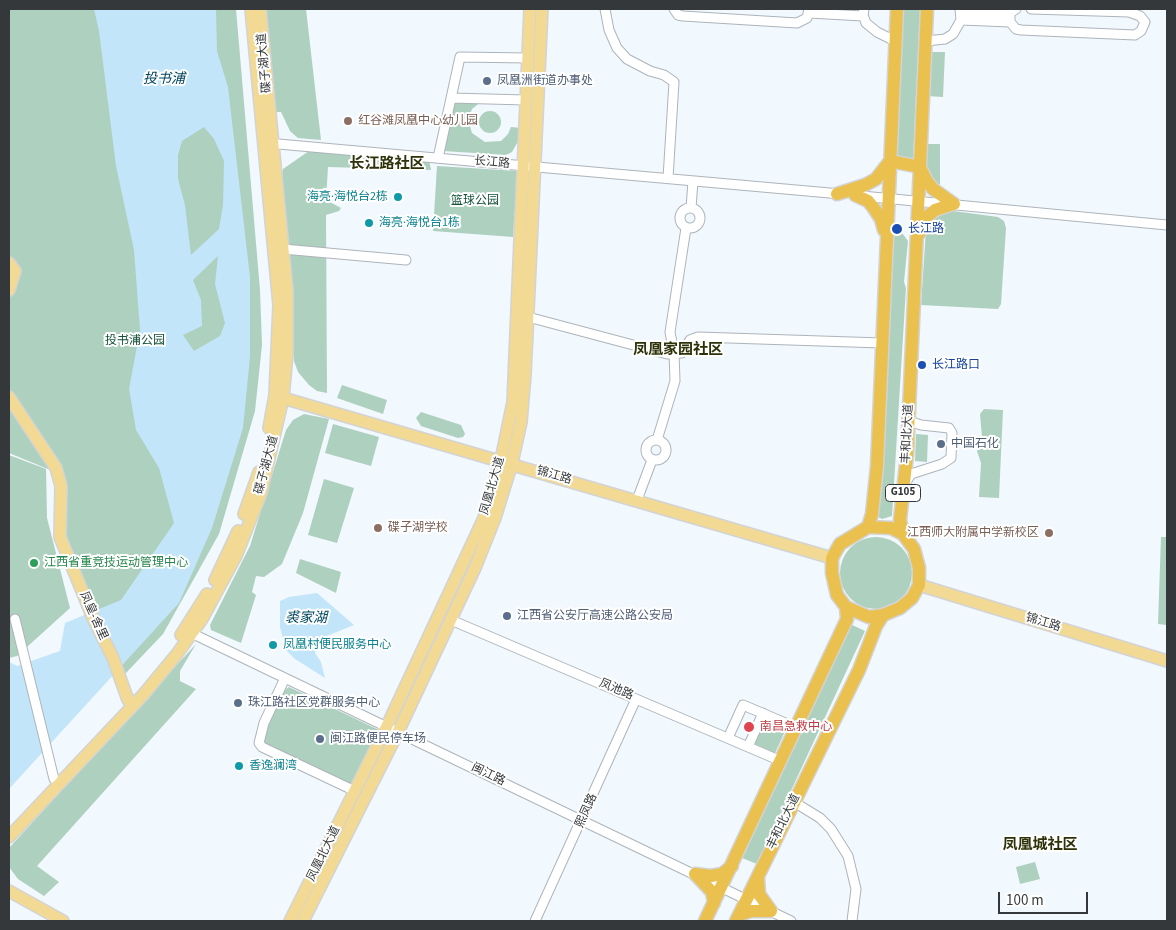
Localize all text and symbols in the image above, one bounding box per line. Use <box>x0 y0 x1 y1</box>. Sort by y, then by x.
street label: 碟子湖大道 <box>255 32 275 94</box>
water label: 投书浦 <box>143 72 185 88</box>
place label: 凤凰洲街道办事处 <box>497 74 593 88</box>
marker: 凤凰洲街道办事处 <box>481 75 493 87</box>
place label: 红谷滩凤凰中心幼儿园 <box>358 114 478 128</box>
marker: 红谷滩凤凰中心幼儿园 <box>342 115 354 127</box>
street label: 长江路 <box>473 154 511 172</box>
district label: 长江路社区 <box>350 156 424 174</box>
place label: 海亮·海悦台2栋 <box>307 190 388 204</box>
marker: 海亮·海悦台2栋 <box>392 191 404 203</box>
park label: 篮球公园 <box>451 194 499 208</box>
place label: 海亮·海悦台1栋 <box>379 216 460 230</box>
marker: 海亮·海悦台1栋 <box>363 217 375 229</box>
marker: 长江路 <box>890 222 904 236</box>
place label: 长江路 <box>908 222 944 236</box>
park label: 投书浦公园 <box>105 334 165 348</box>
district label: 凤凰家园社区 <box>633 342 723 360</box>
place label: 长江路口 <box>932 358 980 372</box>
marker: 长江路口 <box>916 359 928 371</box>
street label: 丰和北大道 <box>899 404 917 464</box>
street label: 碟子湖大道 <box>252 434 282 496</box>
place label: 中国石化 <box>951 437 999 451</box>
marker: 中国石化 <box>935 438 947 450</box>
street label: 凤凰北大道 <box>478 455 508 517</box>
street label: 锦江路 <box>535 464 573 488</box>
road number: G105 <box>886 484 920 502</box>
place label: 碟子湖学校 <box>388 521 448 535</box>
marker: 碟子湖学校 <box>372 522 384 534</box>
place label: 江西师大附属中学新校区 <box>907 526 1039 540</box>
marker: 江西师大附属中学新校区 <box>1043 527 1055 539</box>
place label: 江西省重竞技运动管理中心 <box>44 556 188 570</box>
marker: 江西省重竞技运动管理中心 <box>28 557 40 569</box>
street label: 凤皇-舍里 <box>76 589 110 643</box>
place label: 江西省公安厅高速公路公安局 <box>517 609 673 623</box>
marker: 江西省公安厅高速公路公安局 <box>501 610 513 622</box>
water label: 裘家湖 <box>285 611 327 627</box>
street label: 锦江路 <box>1024 611 1062 635</box>
place label: 凤凰村便民服务中心 <box>283 638 391 652</box>
marker: 凤凰村便民服务中心 <box>267 639 279 651</box>
street label: 凤池路 <box>597 676 635 704</box>
place label: 珠江路社区党群服务中心 <box>248 696 380 710</box>
marker: 珠江路社区党群服务中心 <box>232 697 244 709</box>
marker: 南昌急救中心 <box>742 720 756 734</box>
place label: 南昌急救中心 <box>760 720 832 734</box>
place label: 闽江路便民停车场 <box>330 732 426 746</box>
marker: 闽江路便民停车场 <box>314 733 326 745</box>
place label: 香逸澜湾 <box>249 759 297 773</box>
marker: 香逸澜湾 <box>233 760 245 772</box>
street label: 闽江路 <box>469 761 507 789</box>
street label: 熙凤路 <box>573 792 601 830</box>
street label: 丰和北大道 <box>764 792 804 852</box>
street label: 凤凰北大道 <box>304 824 344 884</box>
district label: 凤凰城社区 <box>1003 837 1077 855</box>
scale bar <box>1001 882 1091 914</box>
text: 100 m <box>1006 890 1044 911</box>

